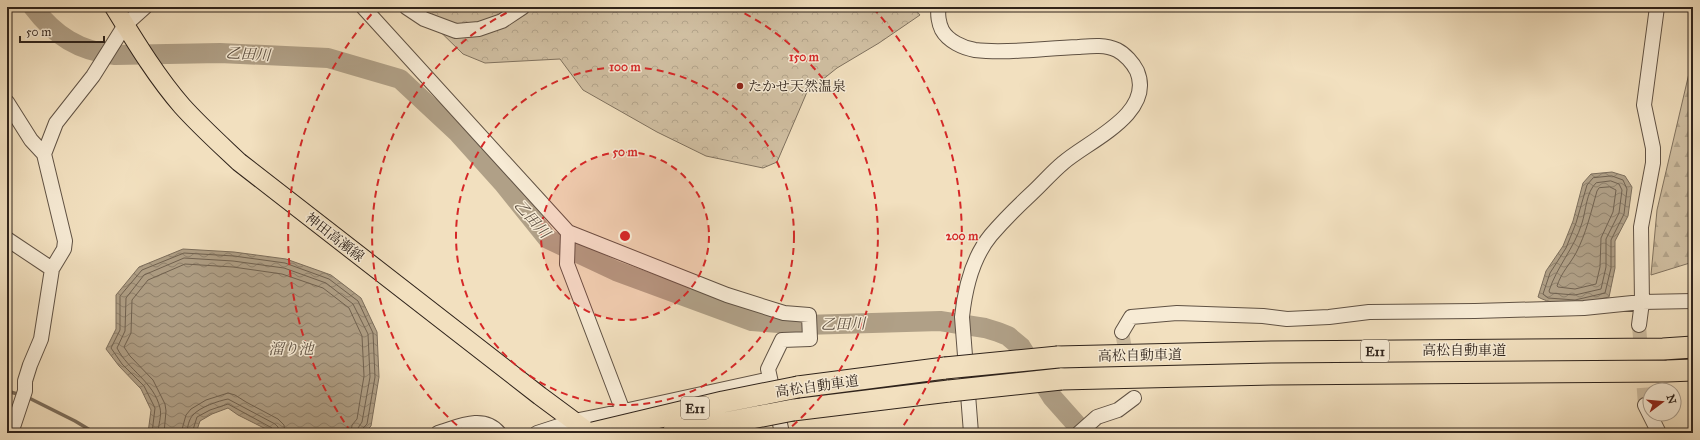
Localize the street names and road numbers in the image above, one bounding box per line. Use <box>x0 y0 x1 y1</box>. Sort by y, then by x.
street label: 神田高瀬線 <box>302 209 368 266</box>
road number: E11 <box>1361 340 1389 362</box>
street label: 高松自動車道 <box>1422 342 1506 359</box>
street label: 高松自動車道 <box>1098 346 1182 365</box>
street label: 高松自動車道 <box>774 372 860 401</box>
road number: E11 <box>681 397 709 419</box>

